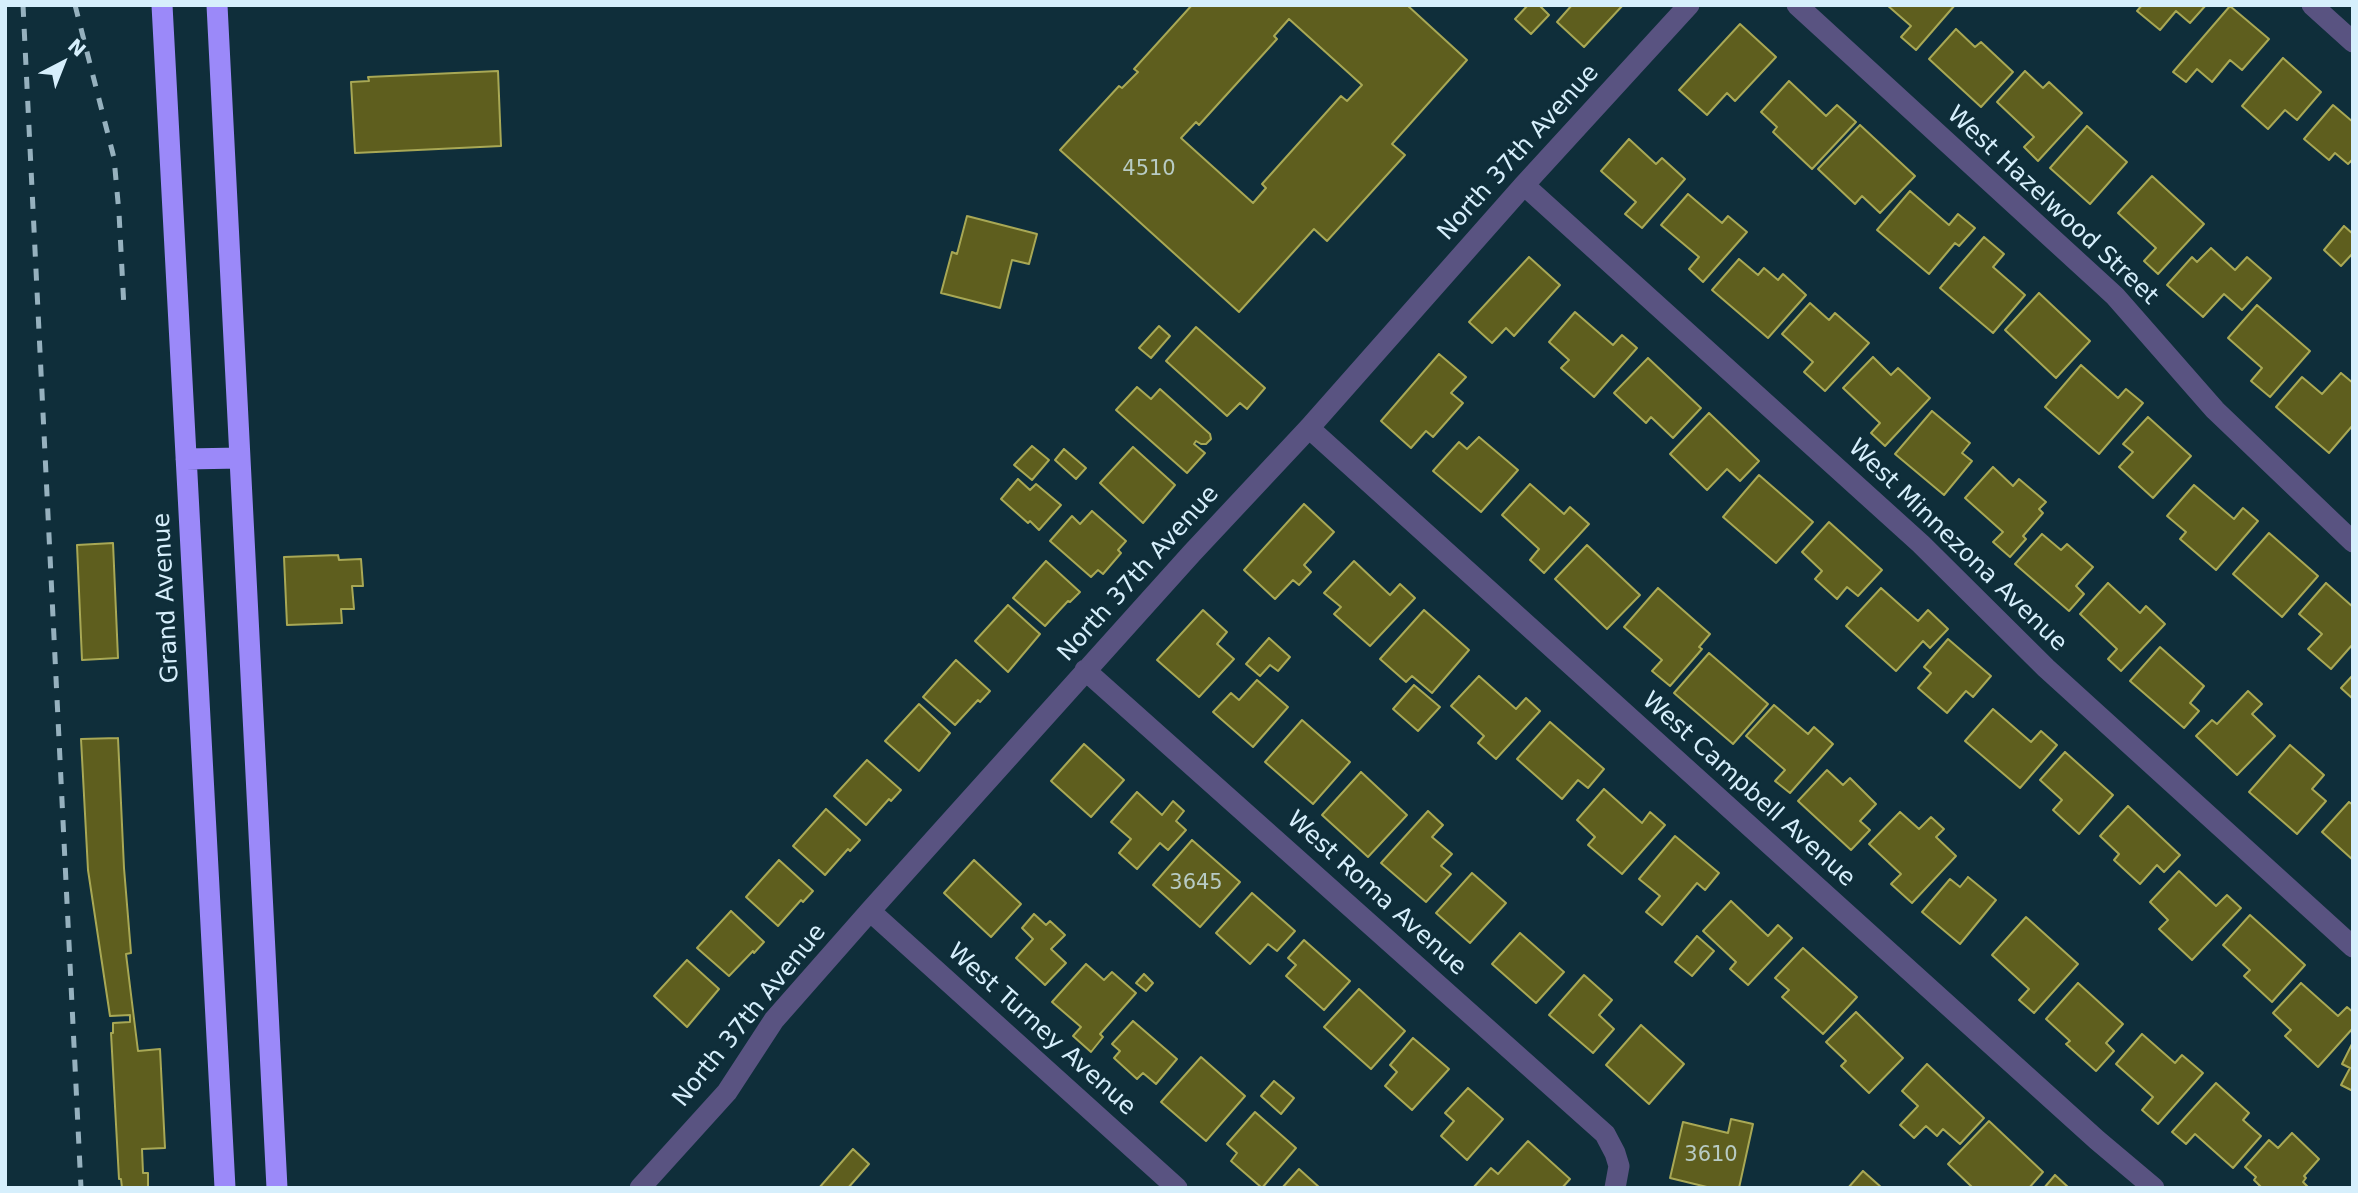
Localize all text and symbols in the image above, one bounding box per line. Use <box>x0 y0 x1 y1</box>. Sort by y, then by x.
north arrow <box>28 28 98 98</box>
text: N <box>64 34 90 61</box>
street label: North 37th Avenue <box>1432 59 1606 247</box>
street label: West Hazelwood Street <box>1940 101 2164 311</box>
house number: 4510 <box>1122 157 1176 183</box>
street label: West Minnezona Avenue <box>1842 434 2072 658</box>
street label: North 37th Avenue <box>1052 480 1226 668</box>
street label: Grand Avenue <box>148 512 186 684</box>
street label: West Campbell Avenue <box>1635 687 1861 893</box>
street label: West Roma Avenue <box>1280 806 1472 982</box>
house number: 3645 <box>1169 871 1223 897</box>
street label: North 37th Avenue <box>667 919 833 1113</box>
street label: West Turney Avenue <box>941 938 1141 1122</box>
house number: 3610 <box>1684 1143 1738 1169</box>

